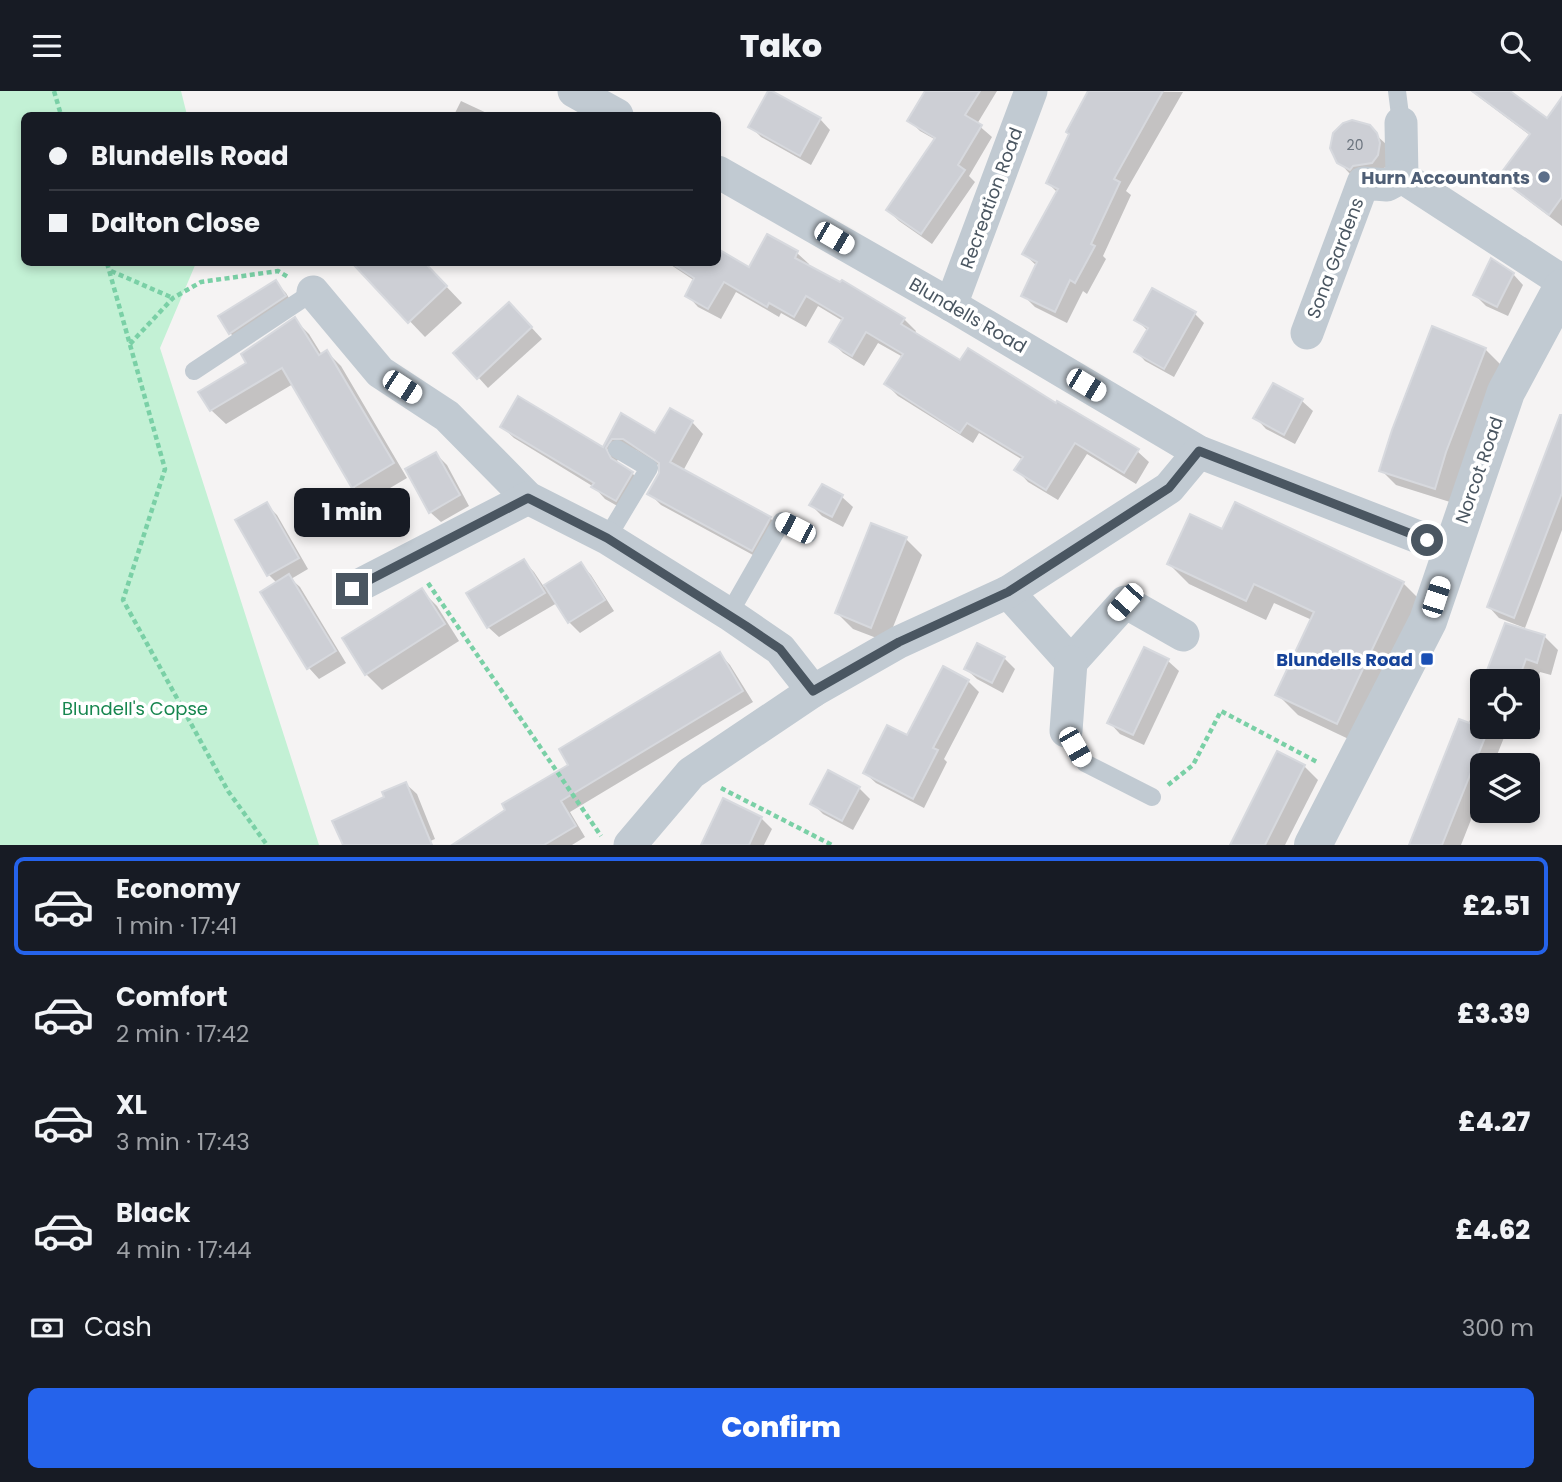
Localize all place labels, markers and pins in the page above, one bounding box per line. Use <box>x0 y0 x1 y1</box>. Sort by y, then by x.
place label: Hurn Accountants <box>1361 165 1530 190</box>
marker: Hurn Accountants <box>1536 169 1552 185</box>
place label: Blundells Road <box>1276 647 1413 672</box>
marker: Blundells Road <box>1419 651 1435 667</box>

